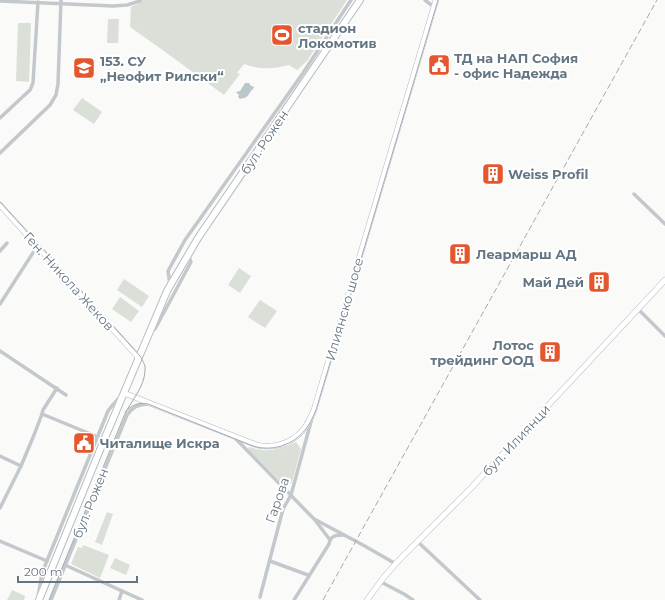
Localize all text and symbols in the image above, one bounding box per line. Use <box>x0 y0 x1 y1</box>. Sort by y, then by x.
place label: стадион Локомотив <box>298 20 377 51</box>
sports icon: стадион Локомотив <box>269 22 295 48</box>
place label: ТД на НАП София - офис Надежда <box>454 50 578 81</box>
public building icon: ТД на НАП София - офис Надежда <box>426 52 452 78</box>
place label: 153. СУ „Неофит Рилски“ <box>100 53 224 84</box>
school or university icon: 153. СУ „Неофит Рилски“ <box>71 55 97 81</box>
street label: бул. Рожен <box>237 107 291 177</box>
building icon: Weiss Profil <box>480 161 506 187</box>
place label: Weiss Profil <box>508 166 588 182</box>
street label: Ген. Никола Жеков <box>20 228 118 334</box>
building icon: Леармарш АД <box>447 241 473 267</box>
place label: Леармарш АД <box>476 246 577 262</box>
street label: Илиянско шосе <box>322 256 366 362</box>
building icon: Май Дей <box>586 269 612 295</box>
place label: Май Дей <box>522 274 584 290</box>
place label: Лотос трейдинг ООД <box>430 337 534 368</box>
building icon: Лотос трейдинг ООД <box>537 339 563 365</box>
street label: бул. Илиянци <box>479 401 553 479</box>
public building icon: Читалище Искра <box>71 430 97 456</box>
place label: Читалище Искра <box>100 435 220 451</box>
street label: бул. Рожен <box>69 466 111 540</box>
street label: Гарова <box>262 475 292 525</box>
scale bar <box>18 558 137 584</box>
text: 200 m <box>24 564 63 579</box>

